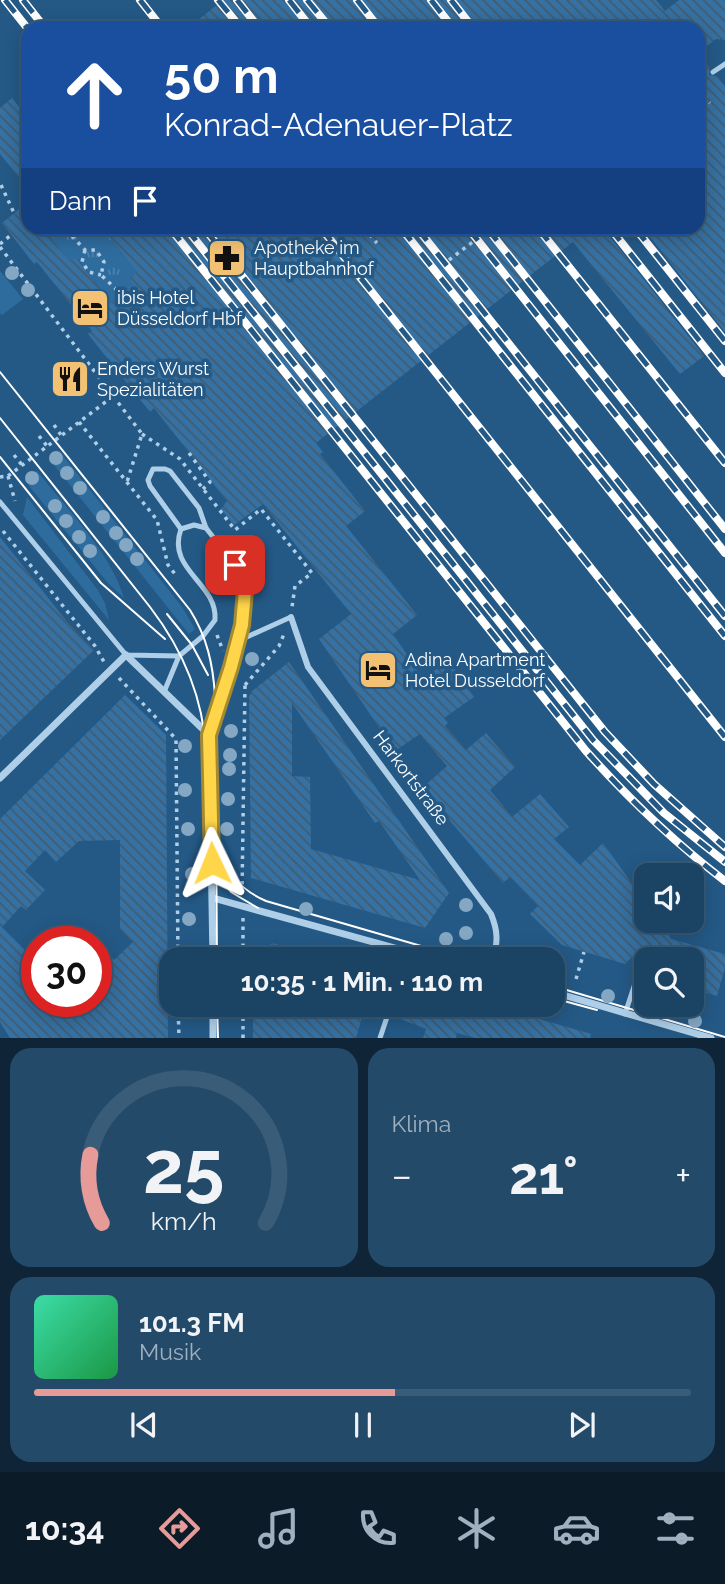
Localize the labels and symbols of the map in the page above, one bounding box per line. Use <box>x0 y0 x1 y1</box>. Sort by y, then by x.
pharmacy icon: Apotheke im Hauptbahnhof <box>206 237 248 279</box>
place label: Apotheke im Hauptbahnhof <box>254 237 375 279</box>
hotel icon: ibis Hotel Düsseldorf Hbf <box>69 287 111 329</box>
place label: ibis Hotel Düsseldorf Hbf <box>117 287 243 329</box>
restaurant icon: Enders Wurst Spezialitäten <box>49 358 91 400</box>
place label: Enders Wurst Spezialitäten <box>97 358 209 400</box>
pin <box>205 535 265 595</box>
hotel icon: Adina Apartment Hotel Dusseldorf <box>357 649 399 691</box>
place label: Adina Apartment Hotel Dusseldorf <box>405 649 546 691</box>
street label: Harkortstraße <box>369 726 454 829</box>
position arrow <box>175 826 249 900</box>
speed limit sign: 30 <box>21 926 112 1017</box>

